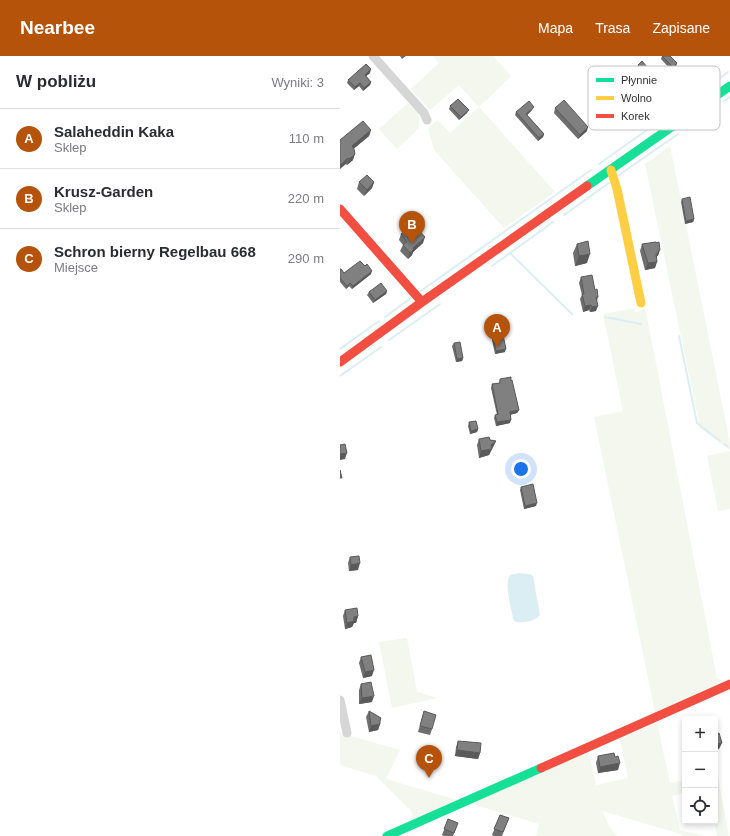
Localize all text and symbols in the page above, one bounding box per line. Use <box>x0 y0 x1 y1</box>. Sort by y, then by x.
text: Nearbee <box>20 17 95 38</box>
text: Mapa <box>538 20 573 36</box>
text: Trasa <box>595 20 630 36</box>
text: Zapisane <box>652 20 710 36</box>
legend <box>588 66 720 130</box>
text: W pobliżu <box>16 72 96 91</box>
text: Płynnie <box>621 74 657 86</box>
text: Wyniki: 3 <box>271 75 324 90</box>
text: Wolno <box>621 92 652 104</box>
text: Korek <box>621 110 650 122</box>
text: Salaheddin Kaka <box>54 123 174 140</box>
text: A <box>24 131 34 146</box>
text: 110 m <box>289 131 324 146</box>
text: Sklep <box>54 140 87 155</box>
text: Krusz-Garden <box>54 183 153 200</box>
text: B <box>24 191 34 206</box>
text: 220 m <box>288 191 324 206</box>
text: Sklep <box>54 200 87 215</box>
pin: B <box>399 211 425 244</box>
text: Schron bierny Regelbau 668 <box>54 243 256 260</box>
text: C <box>24 251 34 266</box>
text: 290 m <box>288 251 324 266</box>
text: Miejsce <box>54 260 98 275</box>
pin: A <box>484 314 510 347</box>
your location <box>511 459 531 479</box>
map controls <box>682 716 718 824</box>
button: + <box>682 716 718 752</box>
pin: C <box>416 745 442 778</box>
button: − <box>682 752 718 788</box>
button: locate <box>682 788 718 824</box>

